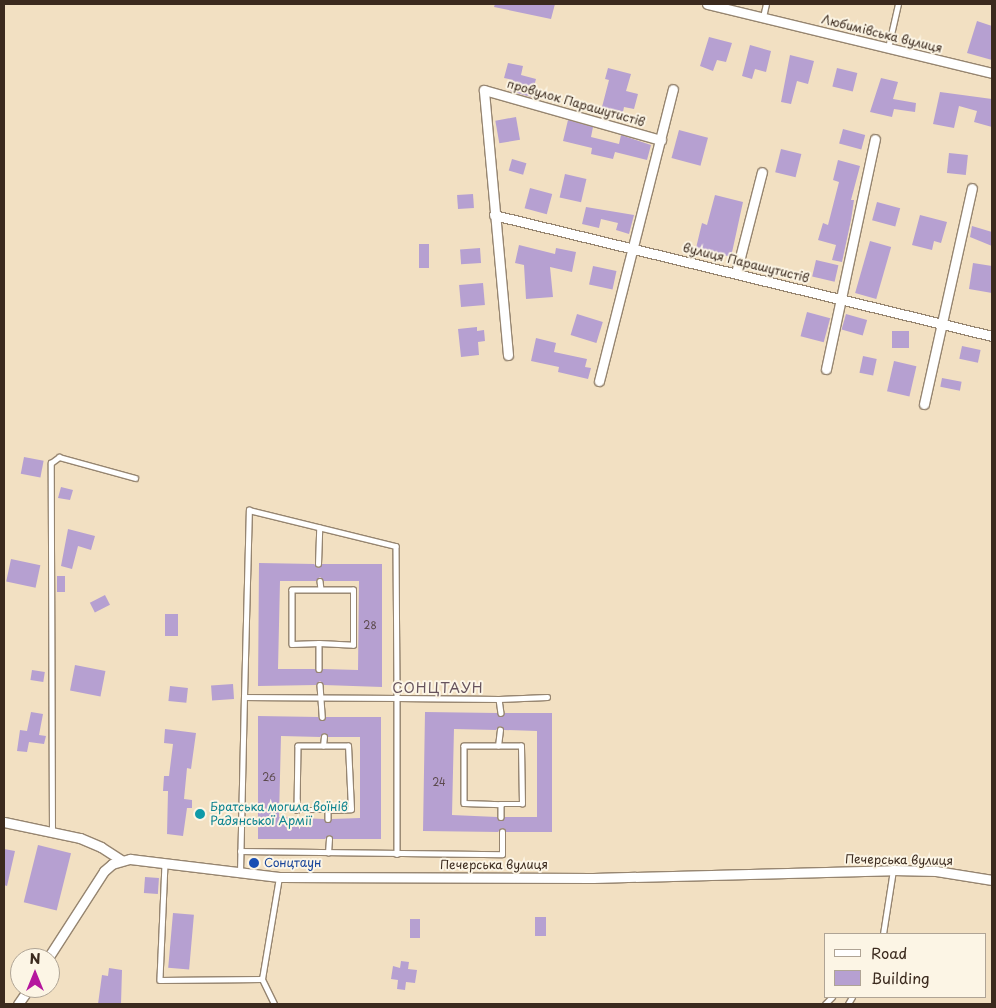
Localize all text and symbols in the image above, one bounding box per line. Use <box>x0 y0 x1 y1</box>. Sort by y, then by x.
street label: Любимівська вулиця <box>820 12 944 56</box>
street label: провулок Парашутистів <box>505 76 647 130</box>
street label: вулиця Парашутистів <box>681 240 811 286</box>
house number: 28 <box>363 619 377 631</box>
district label: СОНЦТАУН <box>392 680 484 696</box>
house number: 26 <box>262 771 276 783</box>
house number: 24 <box>432 776 446 788</box>
place label: Братська могила воїнів Радянської Армії <box>210 800 349 828</box>
marker: Братська могила воїнів Радянської Армії <box>194 808 206 820</box>
street label: Печерська вулиця <box>845 852 953 868</box>
place label: Сонцтаун <box>264 856 321 870</box>
marker: Сонцтаун <box>248 857 260 869</box>
street label: Печерська вулиця <box>440 858 548 872</box>
legend <box>824 933 986 998</box>
text: Road <box>871 941 907 964</box>
north arrow <box>10 948 60 998</box>
text: N <box>29 948 41 969</box>
text: Building <box>871 966 930 989</box>

